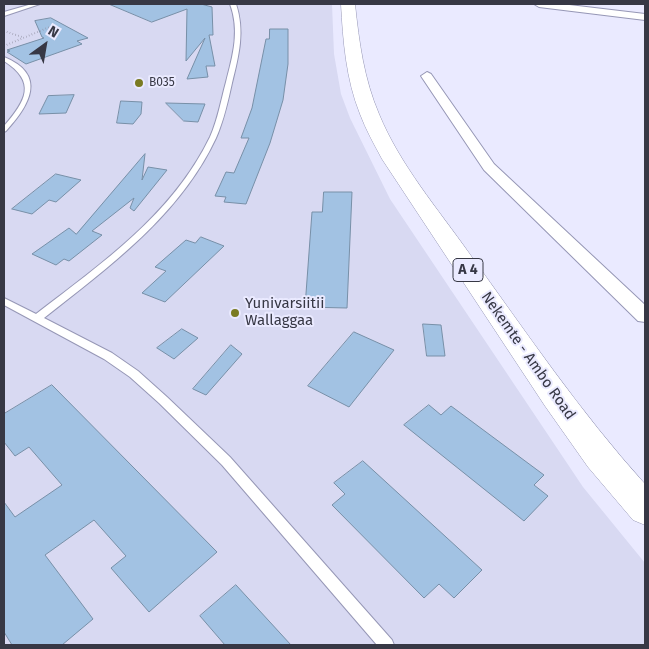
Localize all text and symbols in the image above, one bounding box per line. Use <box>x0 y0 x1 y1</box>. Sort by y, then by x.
north arrow <box>20 20 70 70</box>
text: N <box>45 22 62 42</box>
place label: B035 <box>149 76 175 90</box>
marker: B035 <box>133 77 145 89</box>
road number: A 4 <box>453 258 483 282</box>
street label: Nekemte - Ambo Road <box>477 289 579 423</box>
place label: Yunivarsiitii Wallaggaa <box>245 295 324 330</box>
marker: Yunivarsiitii Wallaggaa <box>229 307 241 319</box>

